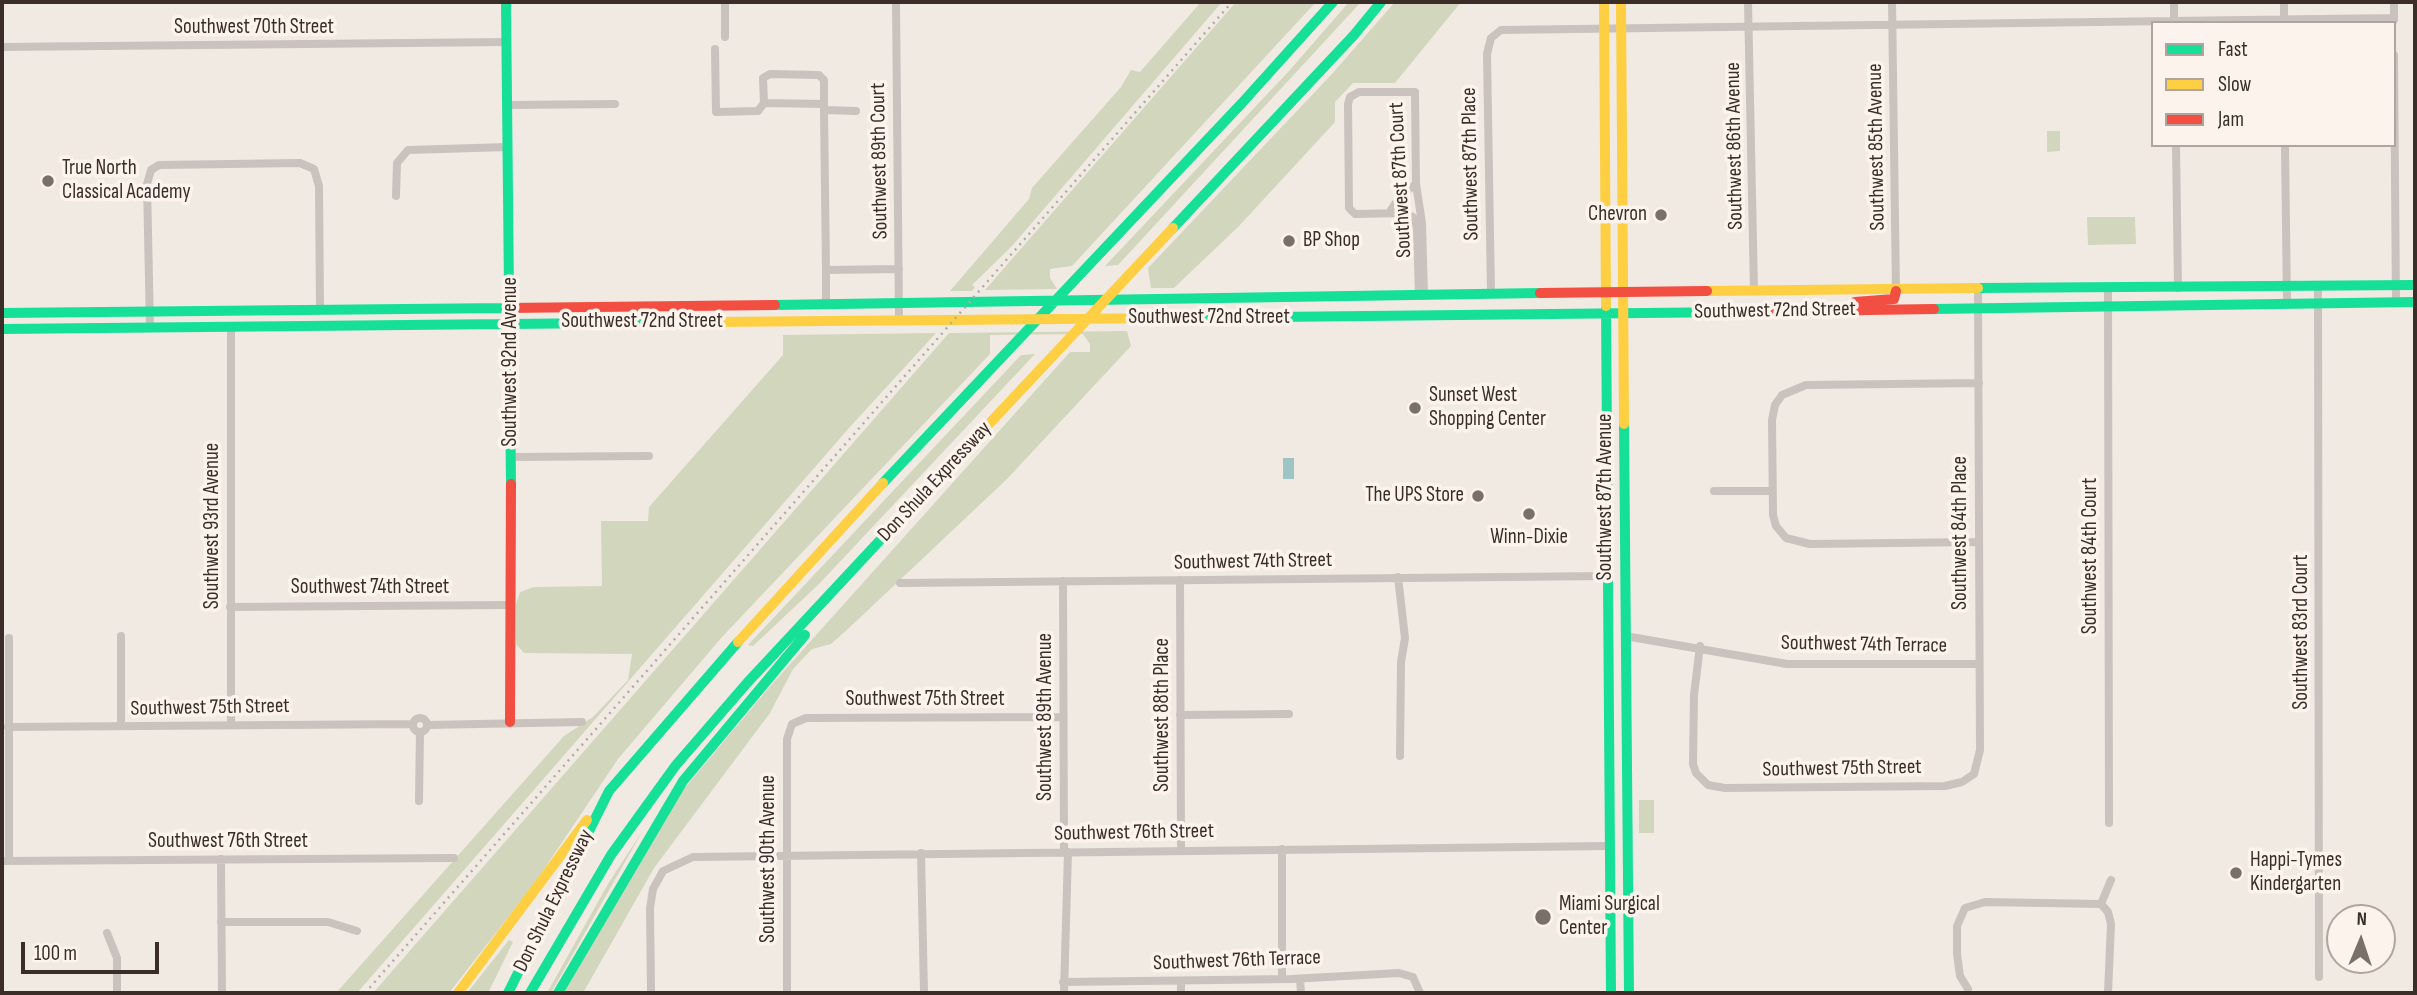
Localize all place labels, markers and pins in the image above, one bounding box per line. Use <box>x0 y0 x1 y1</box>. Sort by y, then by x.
place label: True North Classical Academy <box>62 156 191 206</box>
marker: True North Classical Academy <box>40 173 56 189</box>
place label: Chevron <box>1588 202 1647 228</box>
marker: Chevron <box>1653 207 1669 223</box>
place label: BP Shop <box>1303 228 1360 254</box>
marker: BP Shop <box>1281 233 1297 249</box>
place label: Sunset West Shopping Center <box>1429 383 1546 433</box>
marker: Sunset West Shopping Center <box>1407 400 1423 416</box>
place label: The UPS Store <box>1365 483 1464 509</box>
marker: The UPS Store <box>1470 488 1486 504</box>
marker: Winn-Dixie <box>1521 506 1537 522</box>
place label: Winn-Dixie <box>1490 525 1568 551</box>
place label: Happi-Tymes Kindergarten <box>2250 848 2342 898</box>
marker: Happi-Tymes Kindergarten <box>2228 865 2244 881</box>
place label: Miami Surgical Center <box>1559 892 1660 942</box>
marker: Miami Surgical Center <box>1533 907 1553 927</box>

